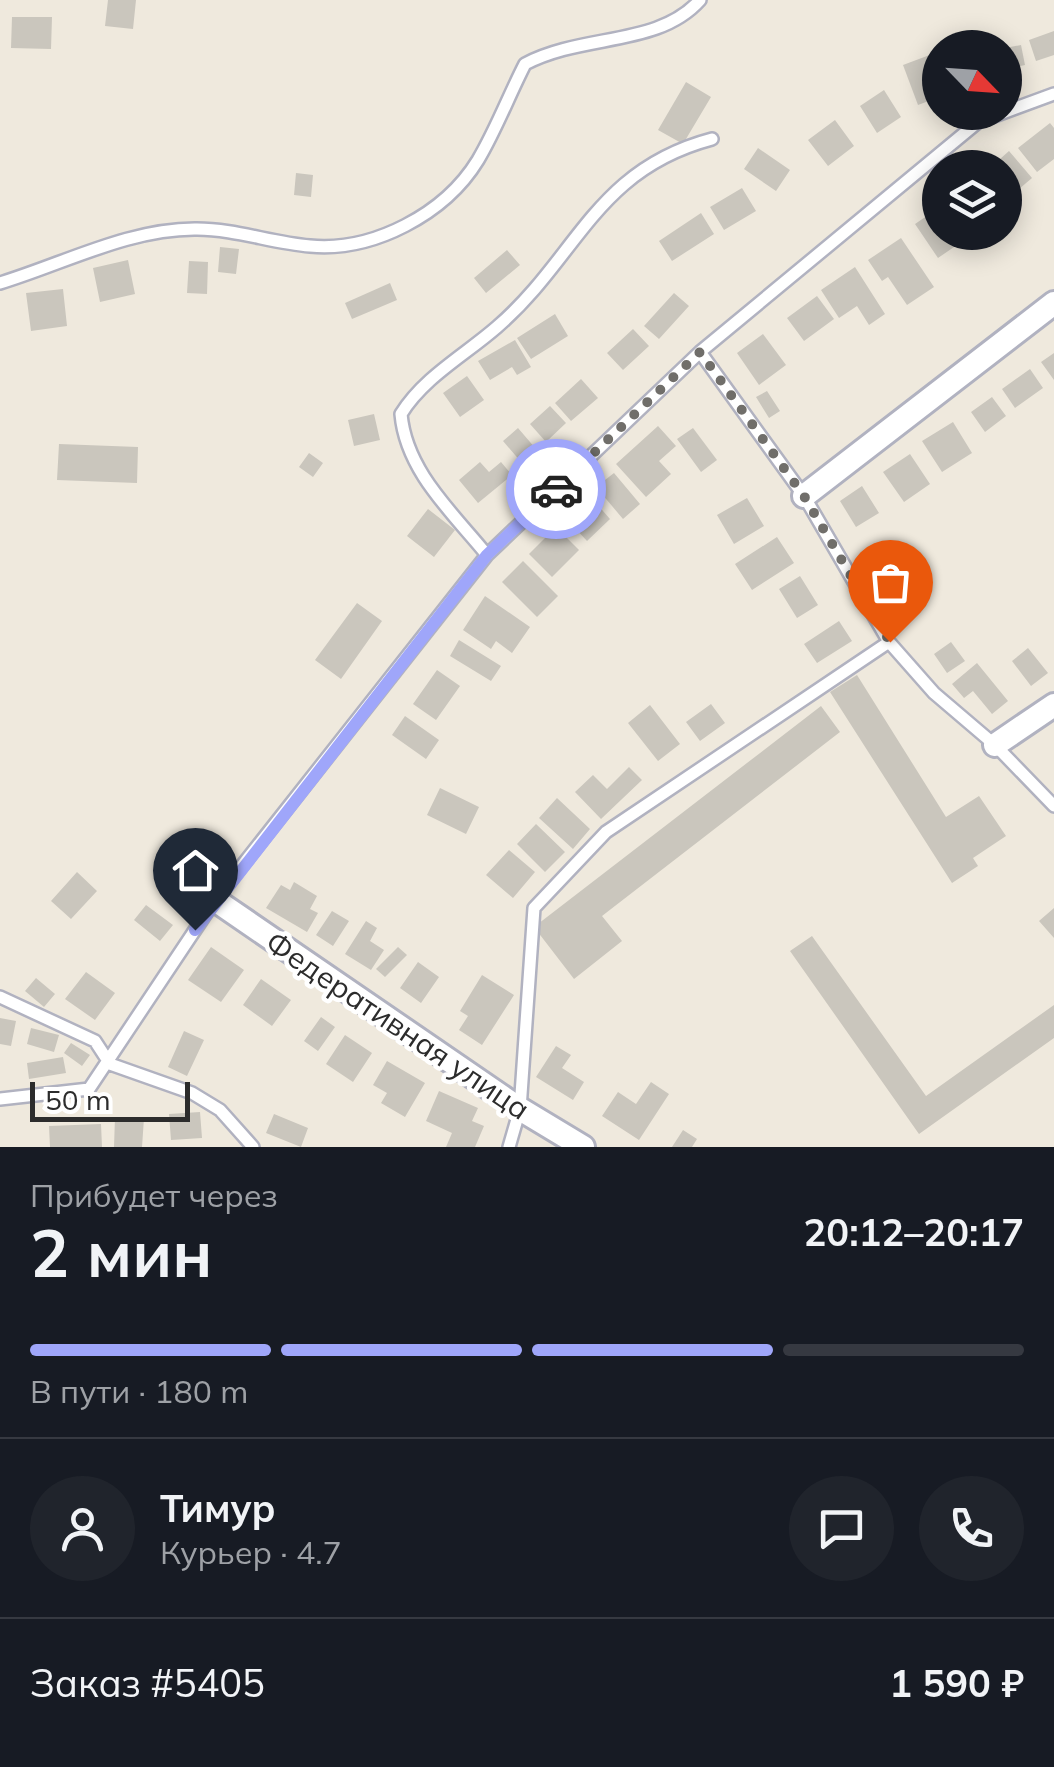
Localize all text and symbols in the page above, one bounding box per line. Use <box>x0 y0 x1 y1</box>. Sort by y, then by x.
north arrow <box>922 30 1022 130</box>
map controls <box>922 30 1022 250</box>
button: layers <box>922 150 1022 250</box>
courier <box>506 439 606 539</box>
icon: car <box>529 462 584 517</box>
pin <box>848 540 933 643</box>
icon: bag <box>863 555 918 610</box>
pin <box>153 828 238 931</box>
icon: home <box>168 843 223 898</box>
street label: Федеративная улица <box>259 922 537 1128</box>
scale bar <box>30 1077 190 1122</box>
text: 50 m <box>45 1082 111 1117</box>
text: Прибудет через <box>30 1175 278 1215</box>
text: 20:12–20:17 <box>804 1208 1024 1256</box>
text: 2 мин <box>30 1212 212 1293</box>
text: В пути · 180 m <box>30 1371 248 1411</box>
button: person <box>30 1476 135 1581</box>
button: chat <box>789 1476 894 1581</box>
button: phone <box>919 1476 1024 1581</box>
text: Тимур <box>160 1484 276 1532</box>
text: Курьер · 4.7 <box>160 1532 342 1572</box>
text: Заказ #5405 <box>30 1659 265 1707</box>
text: 1 590 ₽ <box>889 1659 1024 1707</box>

